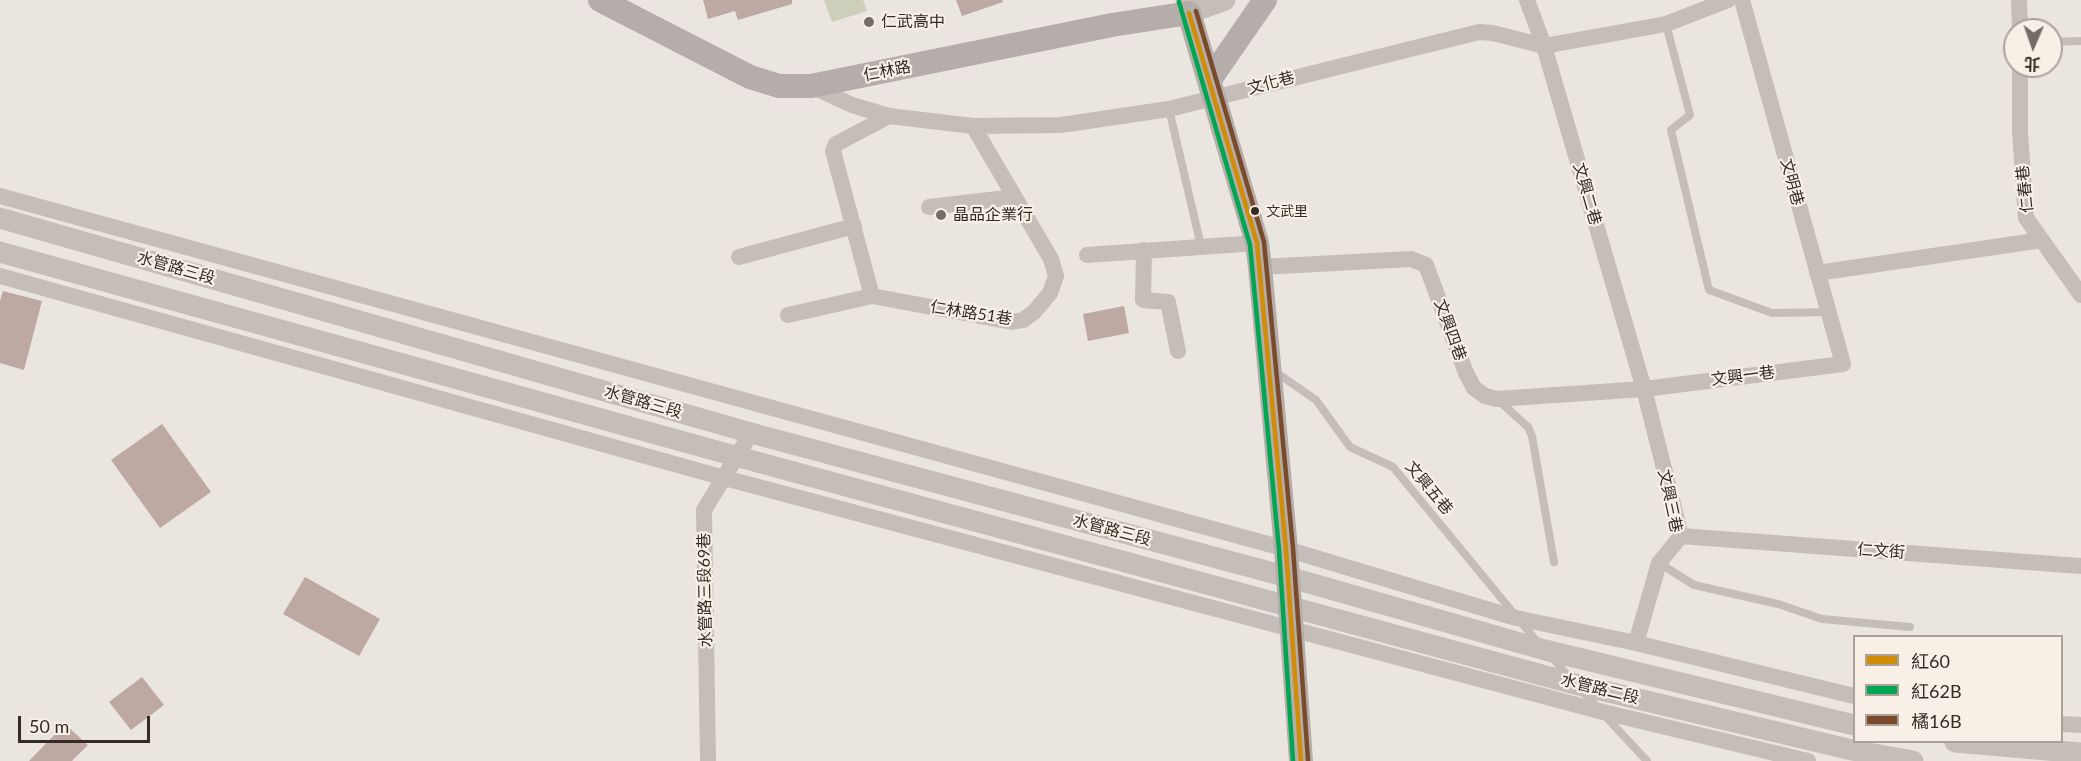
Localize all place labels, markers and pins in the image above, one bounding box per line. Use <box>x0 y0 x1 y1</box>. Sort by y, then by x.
place label: 仁武高中 <box>881 12 945 32</box>
marker: 仁武高中 <box>862 15 876 29</box>
place label: 文武里 <box>1266 203 1308 219</box>
place label: 晶品企業行 <box>953 205 1033 225</box>
marker: 文武里 <box>1249 205 1261 217</box>
marker: 晶品企業行 <box>934 208 948 222</box>

